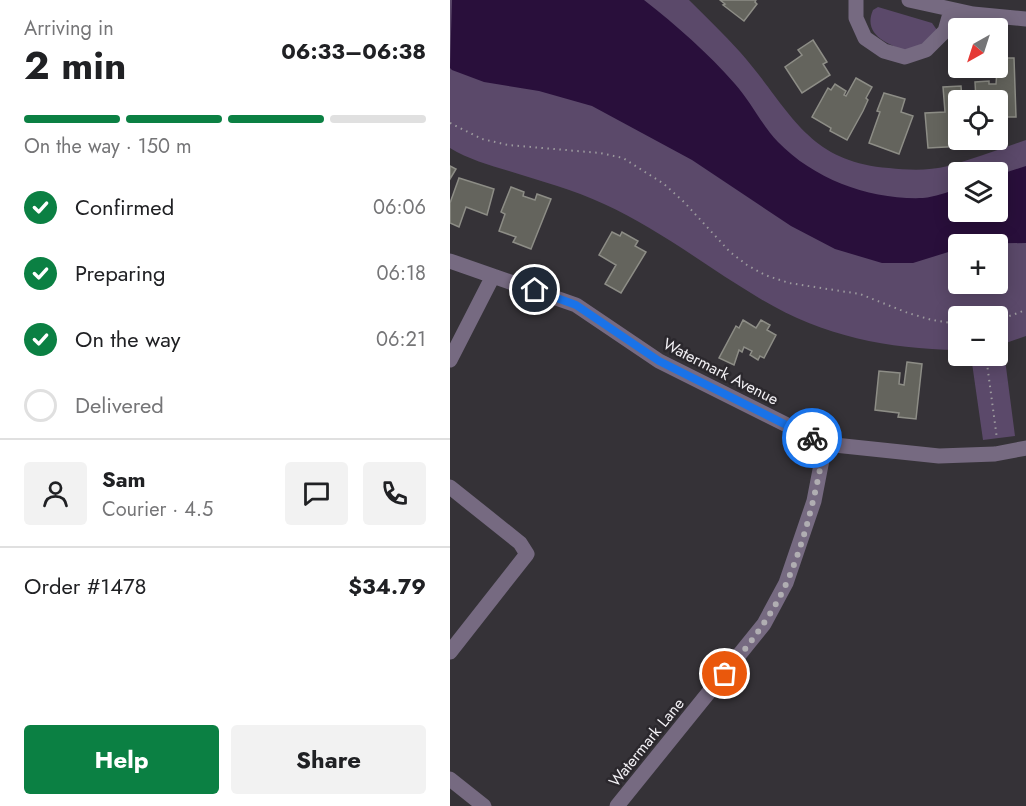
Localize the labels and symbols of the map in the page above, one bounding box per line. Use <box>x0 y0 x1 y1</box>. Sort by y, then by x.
north arrow <box>948 18 1008 78</box>
pin <box>509 264 560 315</box>
street label: Watermark Avenue <box>659 332 783 410</box>
courier <box>782 408 842 468</box>
pin <box>699 648 750 699</box>
street label: Watermark Lane <box>603 693 689 792</box>

